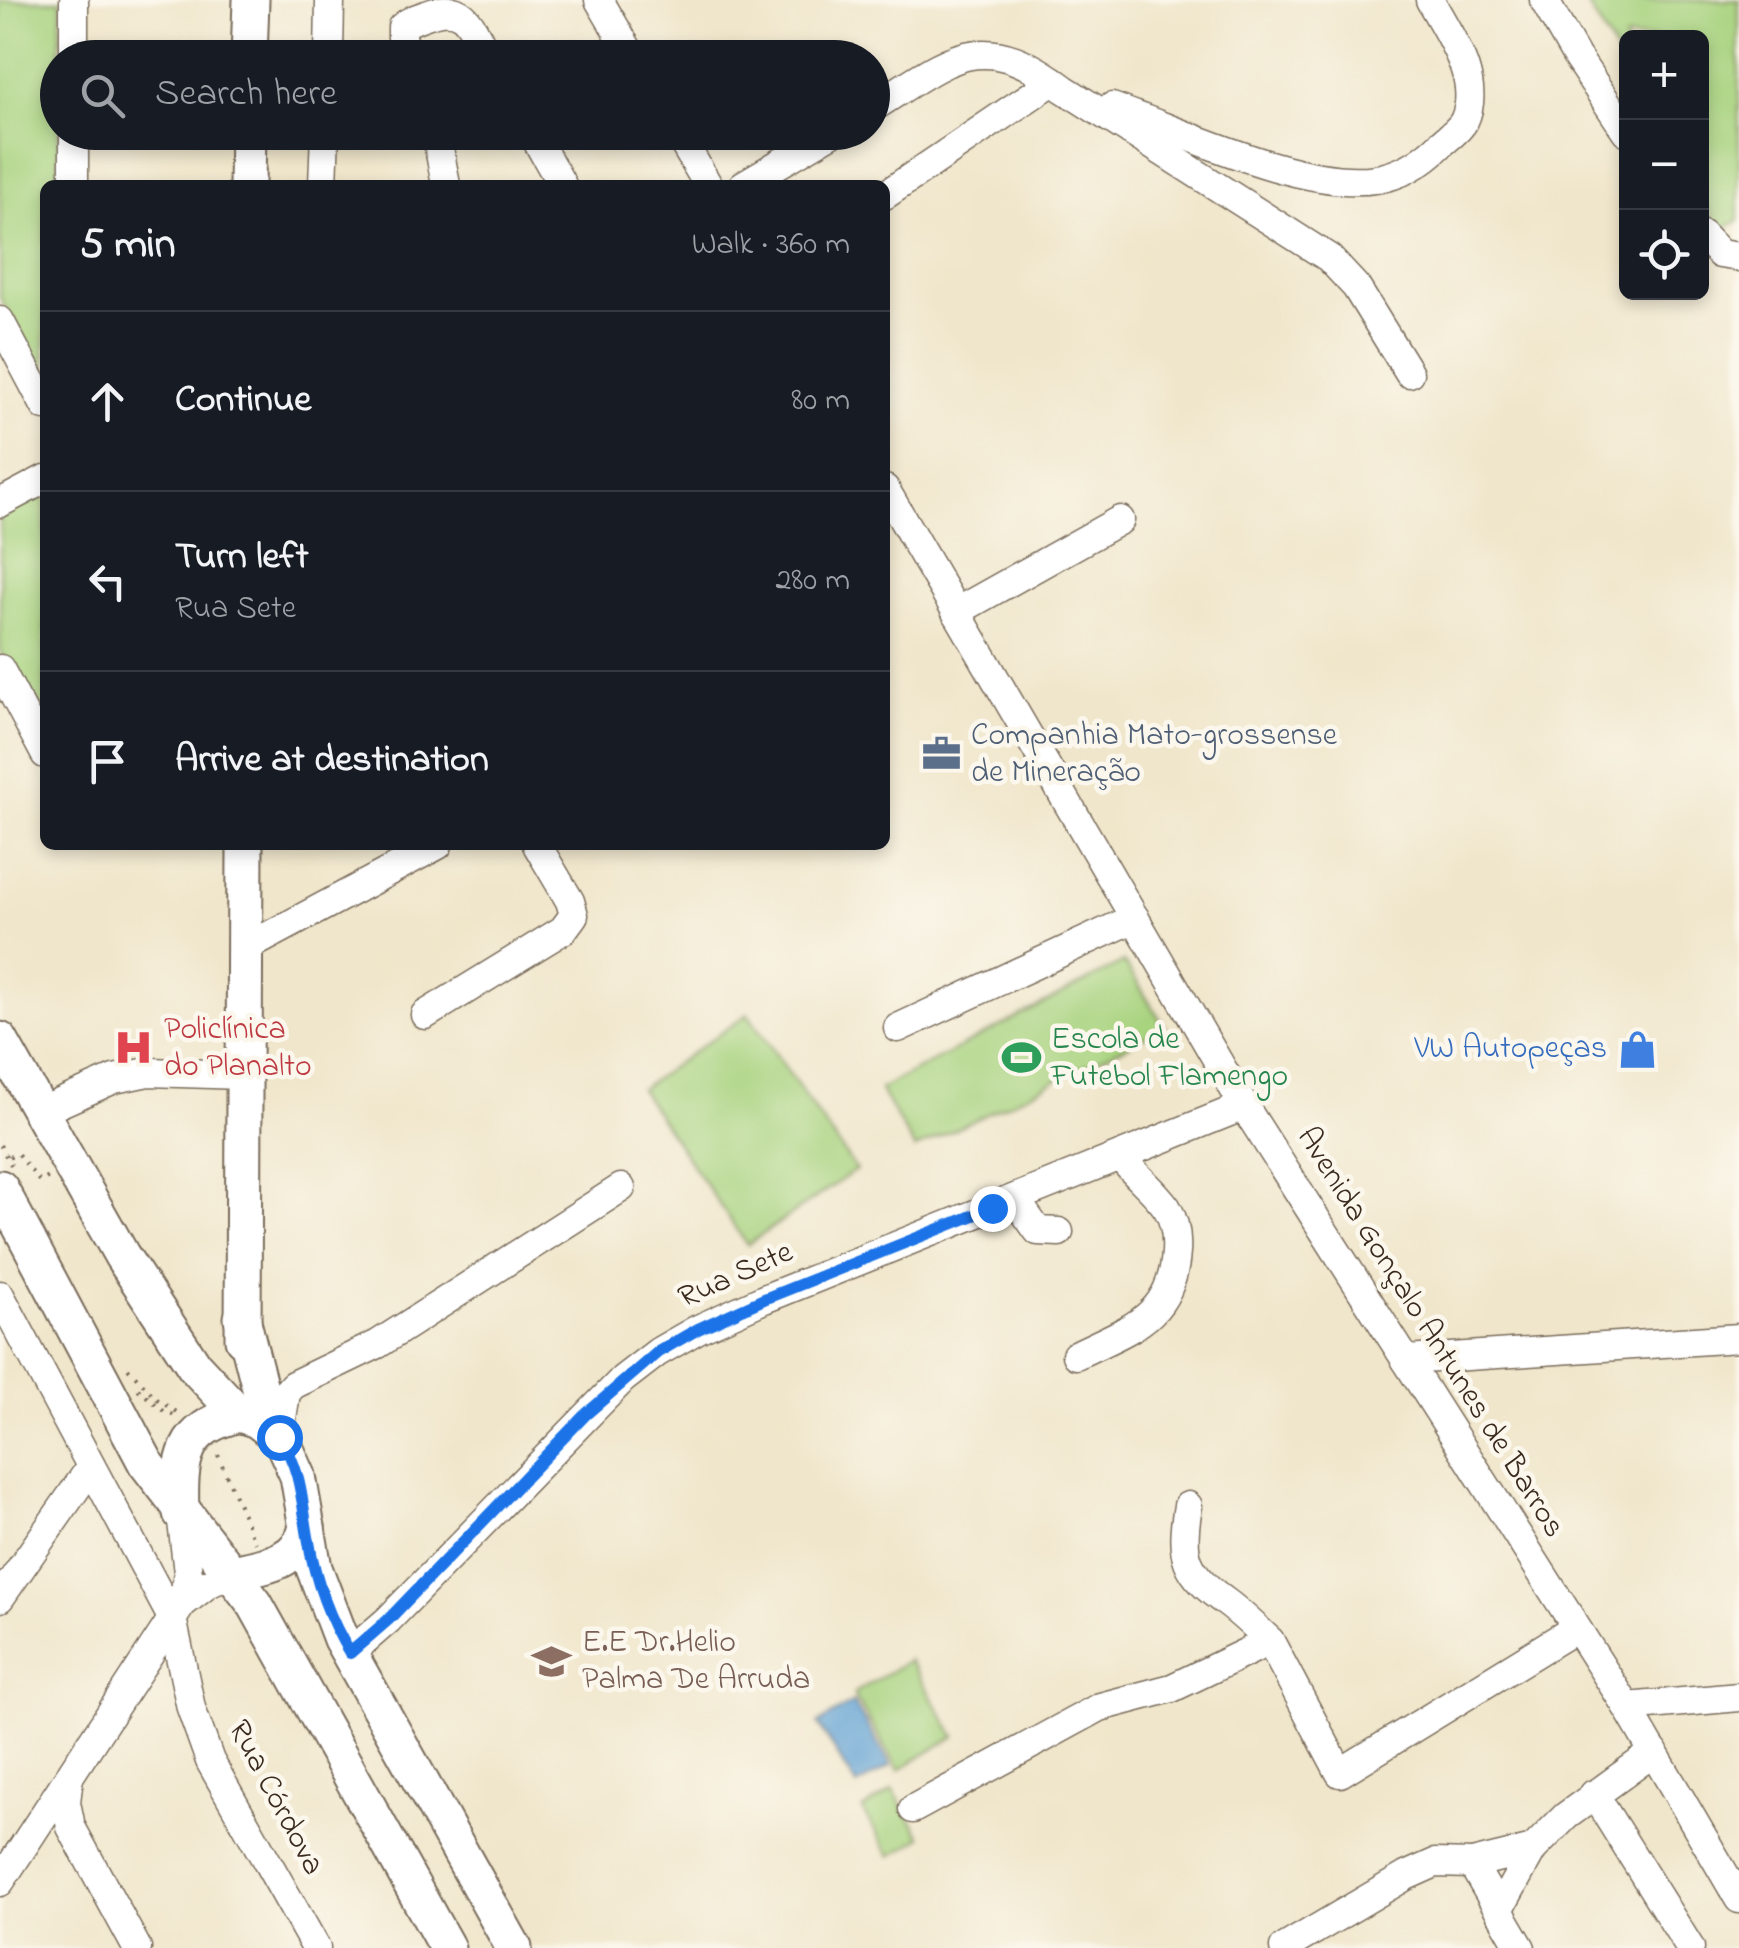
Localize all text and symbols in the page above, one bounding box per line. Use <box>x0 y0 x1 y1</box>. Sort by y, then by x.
map controls <box>1619 30 1709 300</box>
button: + <box>1619 30 1709 120</box>
search box <box>40 40 890 150</box>
text: Search here <box>155 67 337 123</box>
icon: search <box>75 68 130 123</box>
button: − <box>1619 120 1709 210</box>
button: locate <box>1619 210 1709 300</box>
text: 5 min <box>80 215 175 276</box>
text: Walk · 360 m <box>692 222 850 269</box>
text: Continue <box>175 373 311 429</box>
icon: ahead <box>80 374 135 429</box>
text: 80 m <box>791 378 850 425</box>
text: Turn left <box>175 530 308 586</box>
icon: left <box>80 554 135 609</box>
text: 280 m <box>775 558 850 605</box>
text: Rua Sete <box>175 586 296 633</box>
place label: Companhia Mato-grossense de Mineração <box>971 713 1338 797</box>
text: Arrive at destination <box>175 733 489 789</box>
office icon: Companhia Mato-grossense de Mineração <box>920 733 962 775</box>
icon: arrive <box>80 734 135 789</box>
place label: Policlínica do Planalto <box>164 1007 312 1091</box>
place label: Escola de Futebol Flamengo <box>1050 1017 1288 1101</box>
place label: VW Autopeças <box>1413 1026 1607 1073</box>
hospital icon: Policlínica do Planalto <box>113 1027 155 1069</box>
shop icon: VW Autopeças <box>1616 1028 1658 1070</box>
sports icon: Escola de Futebol Flamengo <box>1000 1037 1042 1079</box>
street label: Avenida Gonçalo Antunes de Barros <box>1284 1118 1576 1548</box>
route end <box>970 1186 1016 1232</box>
street label: Rua Sete <box>671 1230 802 1322</box>
route start <box>257 1415 303 1461</box>
place label: E.E Dr.Helio Palma De Arruda <box>582 1620 810 1704</box>
school or university icon: E.E Dr.Helio Palma De Arruda <box>531 1640 573 1682</box>
street label: Rua Córdova <box>214 1712 336 1884</box>

